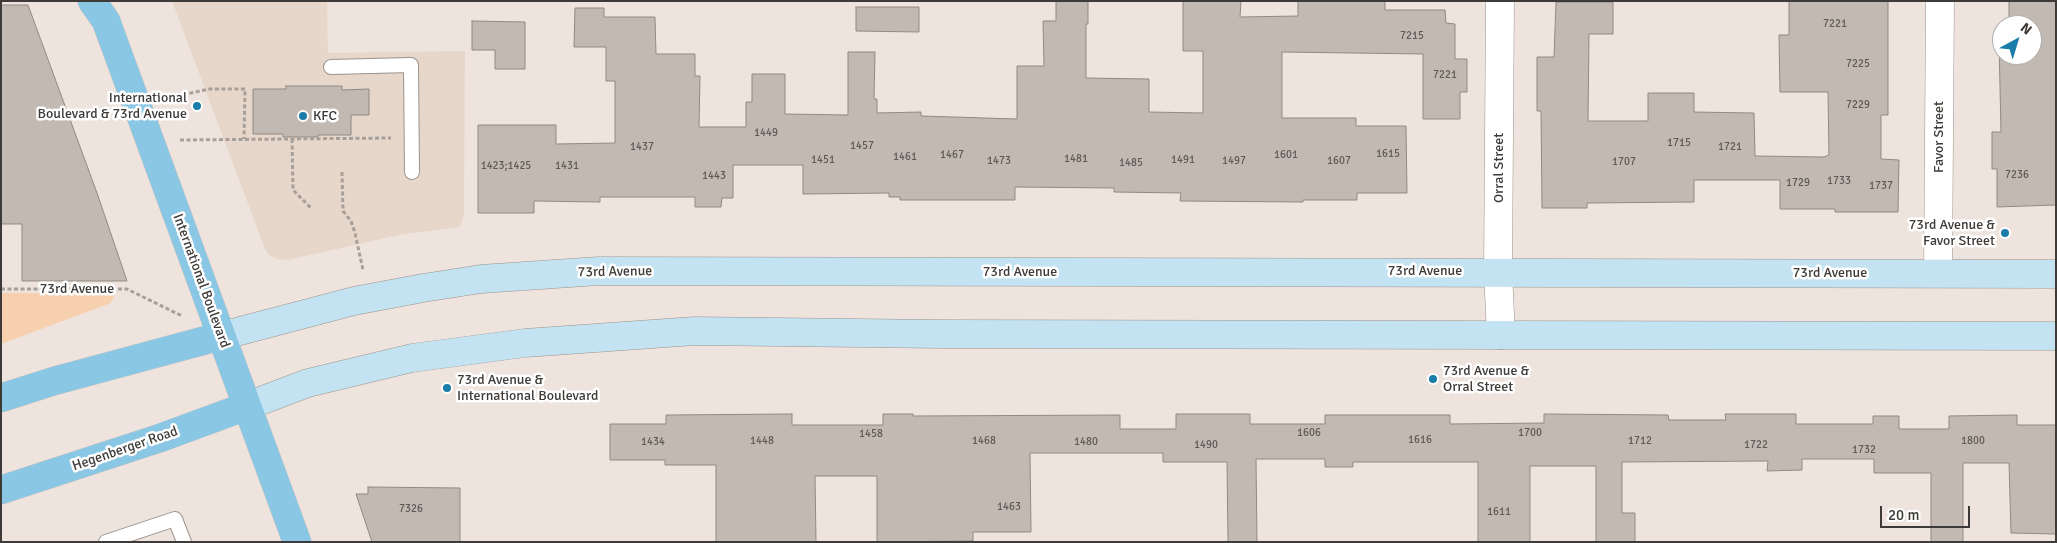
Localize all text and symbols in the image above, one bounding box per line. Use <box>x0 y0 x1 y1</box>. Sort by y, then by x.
north arrow <box>1992 15 2042 65</box>
house number: 7221 <box>1823 17 1847 31</box>
text: N <box>2017 19 2035 38</box>
house number: 7215 <box>1400 29 1424 43</box>
house number: 7225 <box>1846 57 1870 71</box>
house number: 7221 <box>1433 68 1457 82</box>
place label: International Boulevard & 73rd Avenue <box>38 90 187 122</box>
house number: 7229 <box>1846 98 1870 112</box>
marker: International Boulevard & 73rd Avenue <box>191 100 203 112</box>
street label: Favor Street <box>1931 101 1947 173</box>
place label: KFC <box>313 108 337 124</box>
marker: KFC <box>297 110 309 122</box>
house number: 1449 <box>754 126 778 140</box>
street label: Orral Street <box>1491 133 1507 203</box>
house number: 1715 <box>1667 136 1691 150</box>
house number: 1457 <box>850 139 874 153</box>
house number: 1437 <box>630 140 654 154</box>
house number: 1721 <box>1718 140 1742 154</box>
house number: 1615 <box>1376 147 1400 161</box>
house number: 1467 <box>940 148 964 162</box>
house number: 1601 <box>1274 148 1298 162</box>
house number: 1461 <box>893 150 917 164</box>
house number: 1481 <box>1064 152 1088 166</box>
house number: 1451 <box>811 153 835 167</box>
house number: 1491 <box>1171 153 1195 167</box>
house number: 1473 <box>987 154 1011 168</box>
house number: 1497 <box>1222 154 1246 168</box>
house number: 1607 <box>1327 154 1351 168</box>
house number: 1707 <box>1612 155 1636 169</box>
house number: 1485 <box>1119 156 1143 170</box>
house number: 1423;1425 <box>481 159 531 173</box>
house number: 1431 <box>555 159 579 173</box>
house number: 7236 <box>2005 168 2029 182</box>
house number: 1443 <box>702 169 726 183</box>
house number: 1733 <box>1827 174 1851 188</box>
house number: 1729 <box>1786 176 1810 190</box>
house number: 1737 <box>1869 179 1893 193</box>
street label: International Boulevard <box>169 212 233 350</box>
place label: 73rd Avenue & Favor Street <box>1909 217 1995 250</box>
marker: 73rd Avenue & Favor Street <box>1999 227 2011 239</box>
street label: 73rd Avenue <box>578 263 652 281</box>
street label: 73rd Avenue <box>1388 263 1462 279</box>
street label: 73rd Avenue <box>983 264 1057 280</box>
street label: 73rd Avenue <box>1793 265 1867 281</box>
street label: 73rd Avenue <box>40 281 114 297</box>
place label: 73rd Avenue & Orral Street <box>1443 363 1529 396</box>
place label: 73rd Avenue & International Boulevard <box>457 372 598 404</box>
marker: 73rd Avenue & Orral Street <box>1427 373 1439 385</box>
marker: 73rd Avenue & International Boulevard <box>441 382 453 394</box>
street label: Hegenberger Road <box>70 423 180 475</box>
house number: 1606 <box>1297 426 1321 440</box>
house number: 1700 <box>1518 426 1542 440</box>
house number: 1458 <box>859 427 883 441</box>
house number: 1616 <box>1408 433 1432 447</box>
house number: 1448 <box>750 434 774 448</box>
house number: 1468 <box>972 434 996 448</box>
house number: 1712 <box>1628 434 1652 448</box>
house number: 1800 <box>1961 434 1985 448</box>
house number: 1434 <box>641 435 665 449</box>
house number: 1480 <box>1074 435 1098 449</box>
house number: 1490 <box>1194 438 1218 452</box>
house number: 1722 <box>1744 438 1768 452</box>
house number: 1732 <box>1852 443 1876 457</box>
scale bar <box>1882 496 1972 528</box>
house number: 1463 <box>997 500 1021 514</box>
house number: 7326 <box>399 502 423 516</box>
house number: 1611 <box>1487 505 1511 519</box>
text: 20 m <box>1888 506 1919 524</box>

